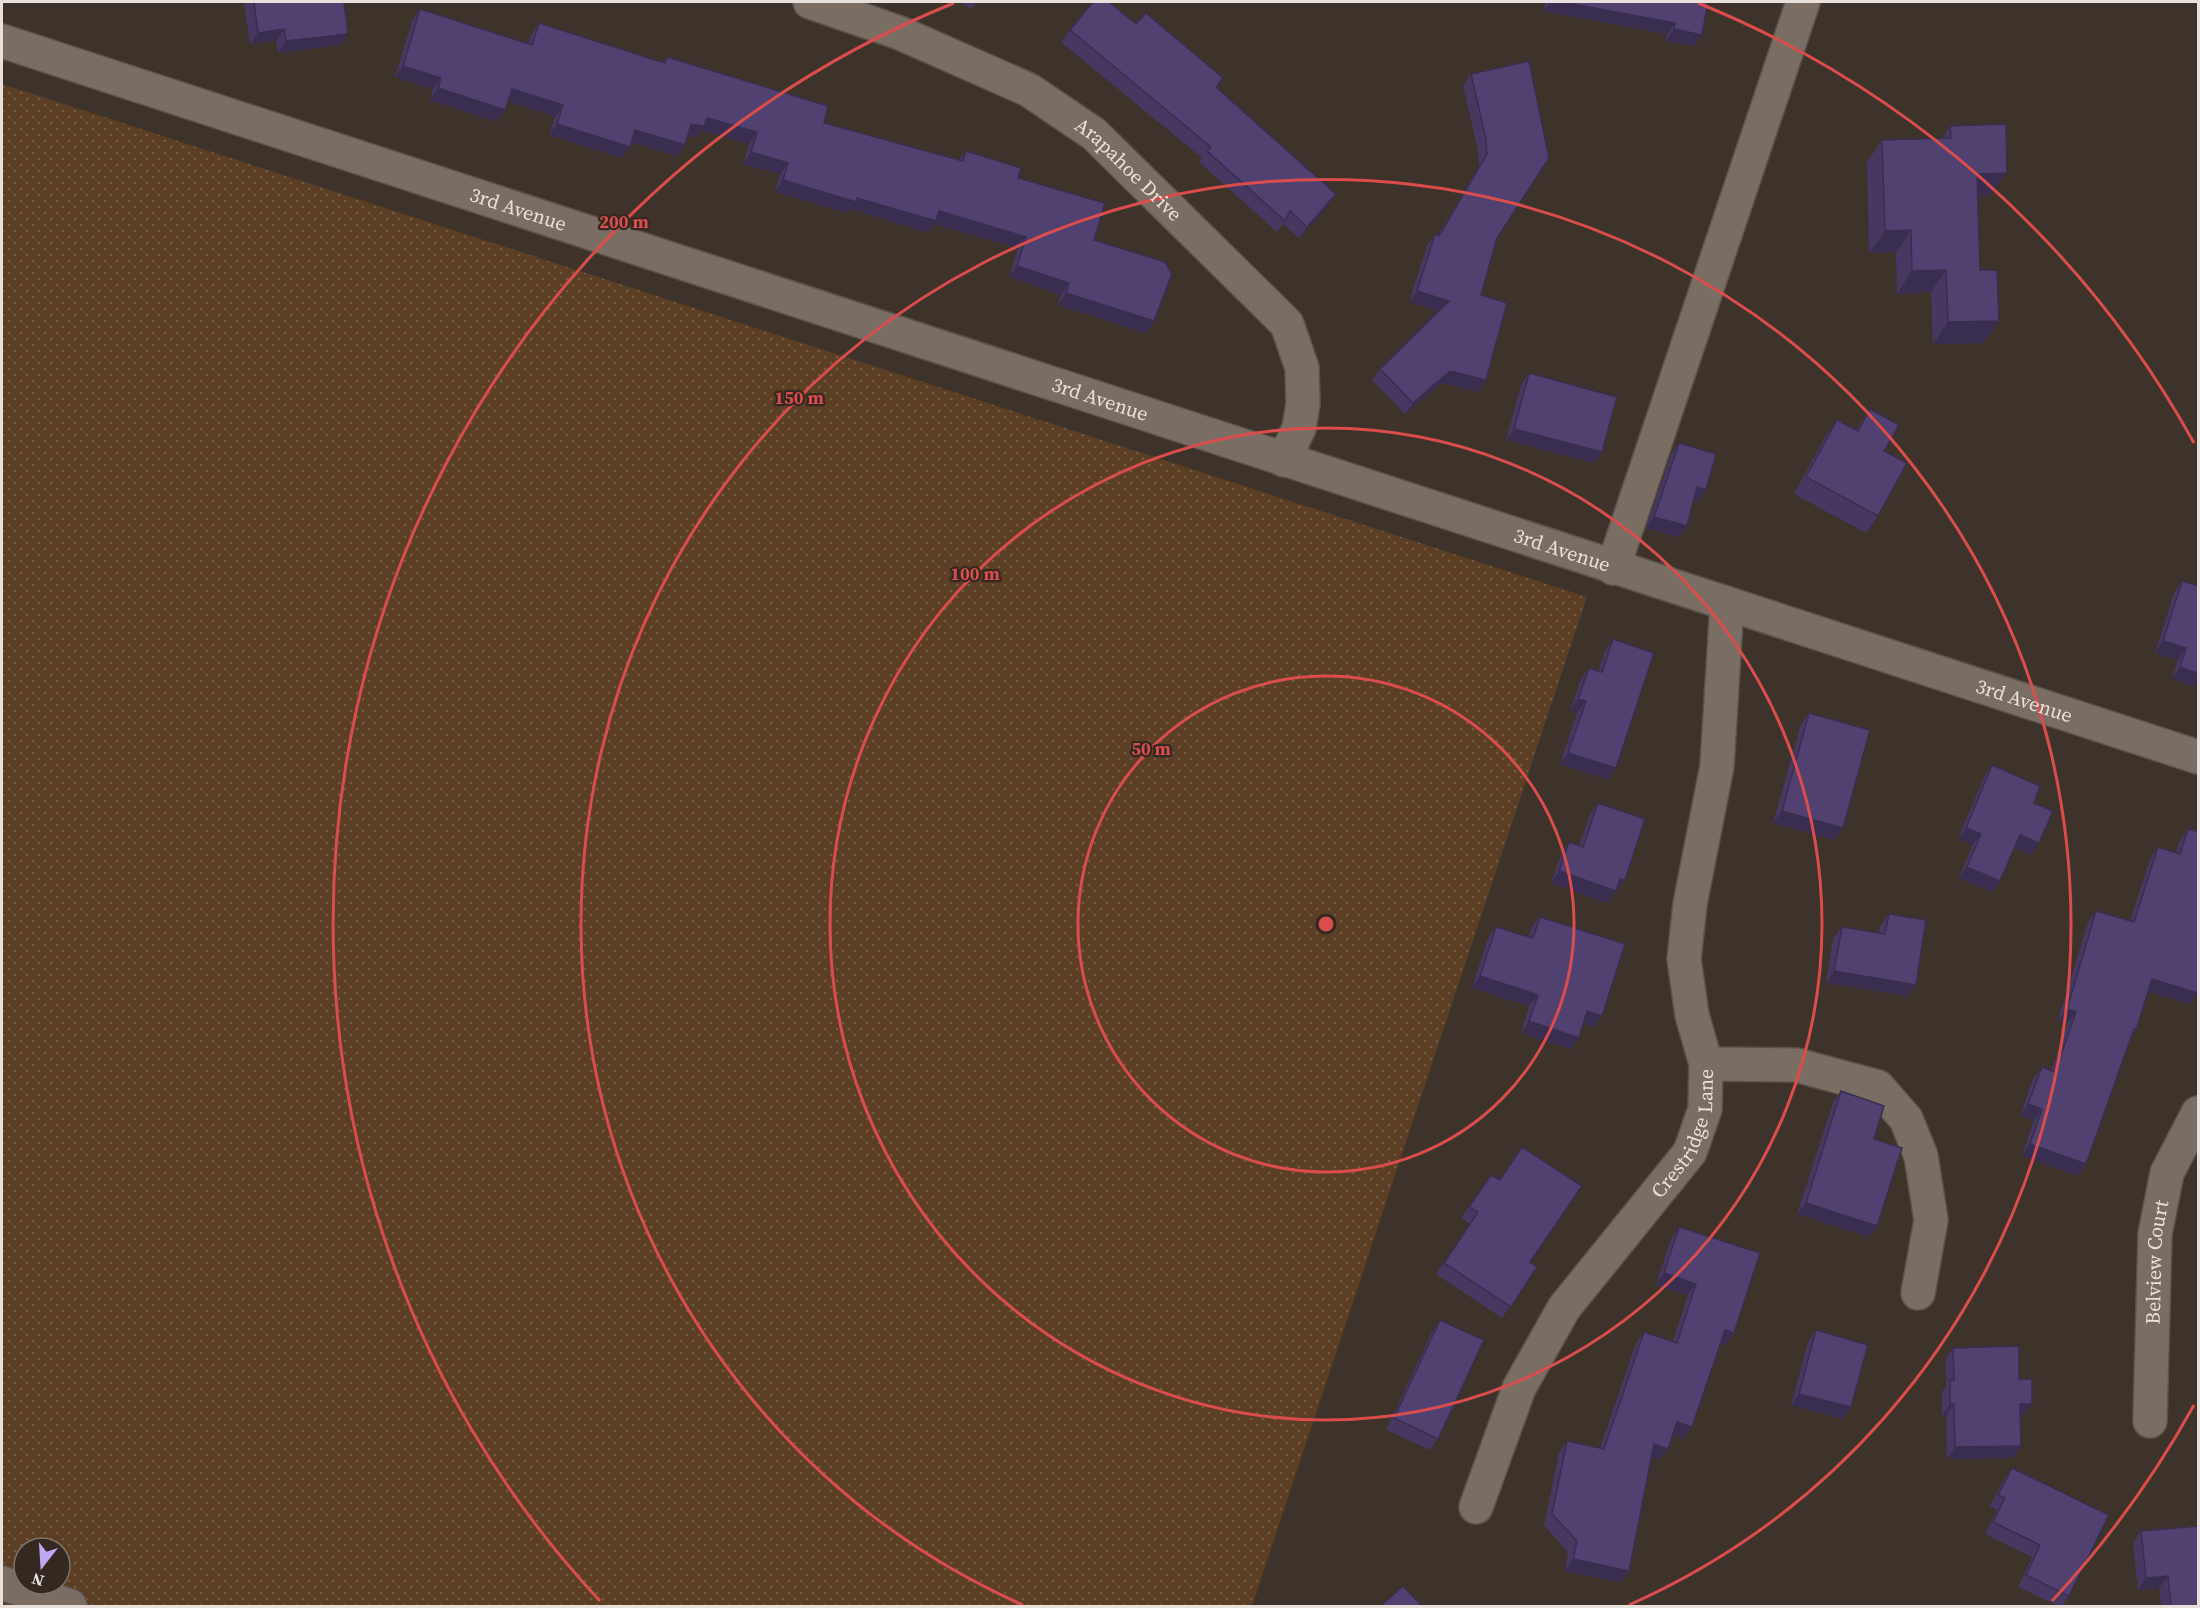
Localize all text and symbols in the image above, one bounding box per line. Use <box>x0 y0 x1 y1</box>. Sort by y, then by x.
street label: Arapahoe Drive <box>1069 111 1189 227</box>
street label: 3rd Avenue <box>466 180 570 238</box>
text: 200 m <box>599 209 649 234</box>
street label: 3rd Avenue <box>1048 370 1152 428</box>
text: 150 m <box>774 385 824 410</box>
street label: 3rd Avenue <box>1510 521 1614 579</box>
text: 100 m <box>950 561 1000 586</box>
street label: 3rd Avenue <box>1972 672 2076 729</box>
text: 50 m <box>1131 736 1171 761</box>
centre of rings <box>1316 914 1336 934</box>
street label: Crestridge Lane <box>1644 1068 1720 1204</box>
street label: Belview Court <box>2139 1197 2175 1325</box>
north arrow <box>12 1536 72 1596</box>
text: N <box>28 1568 46 1593</box>

